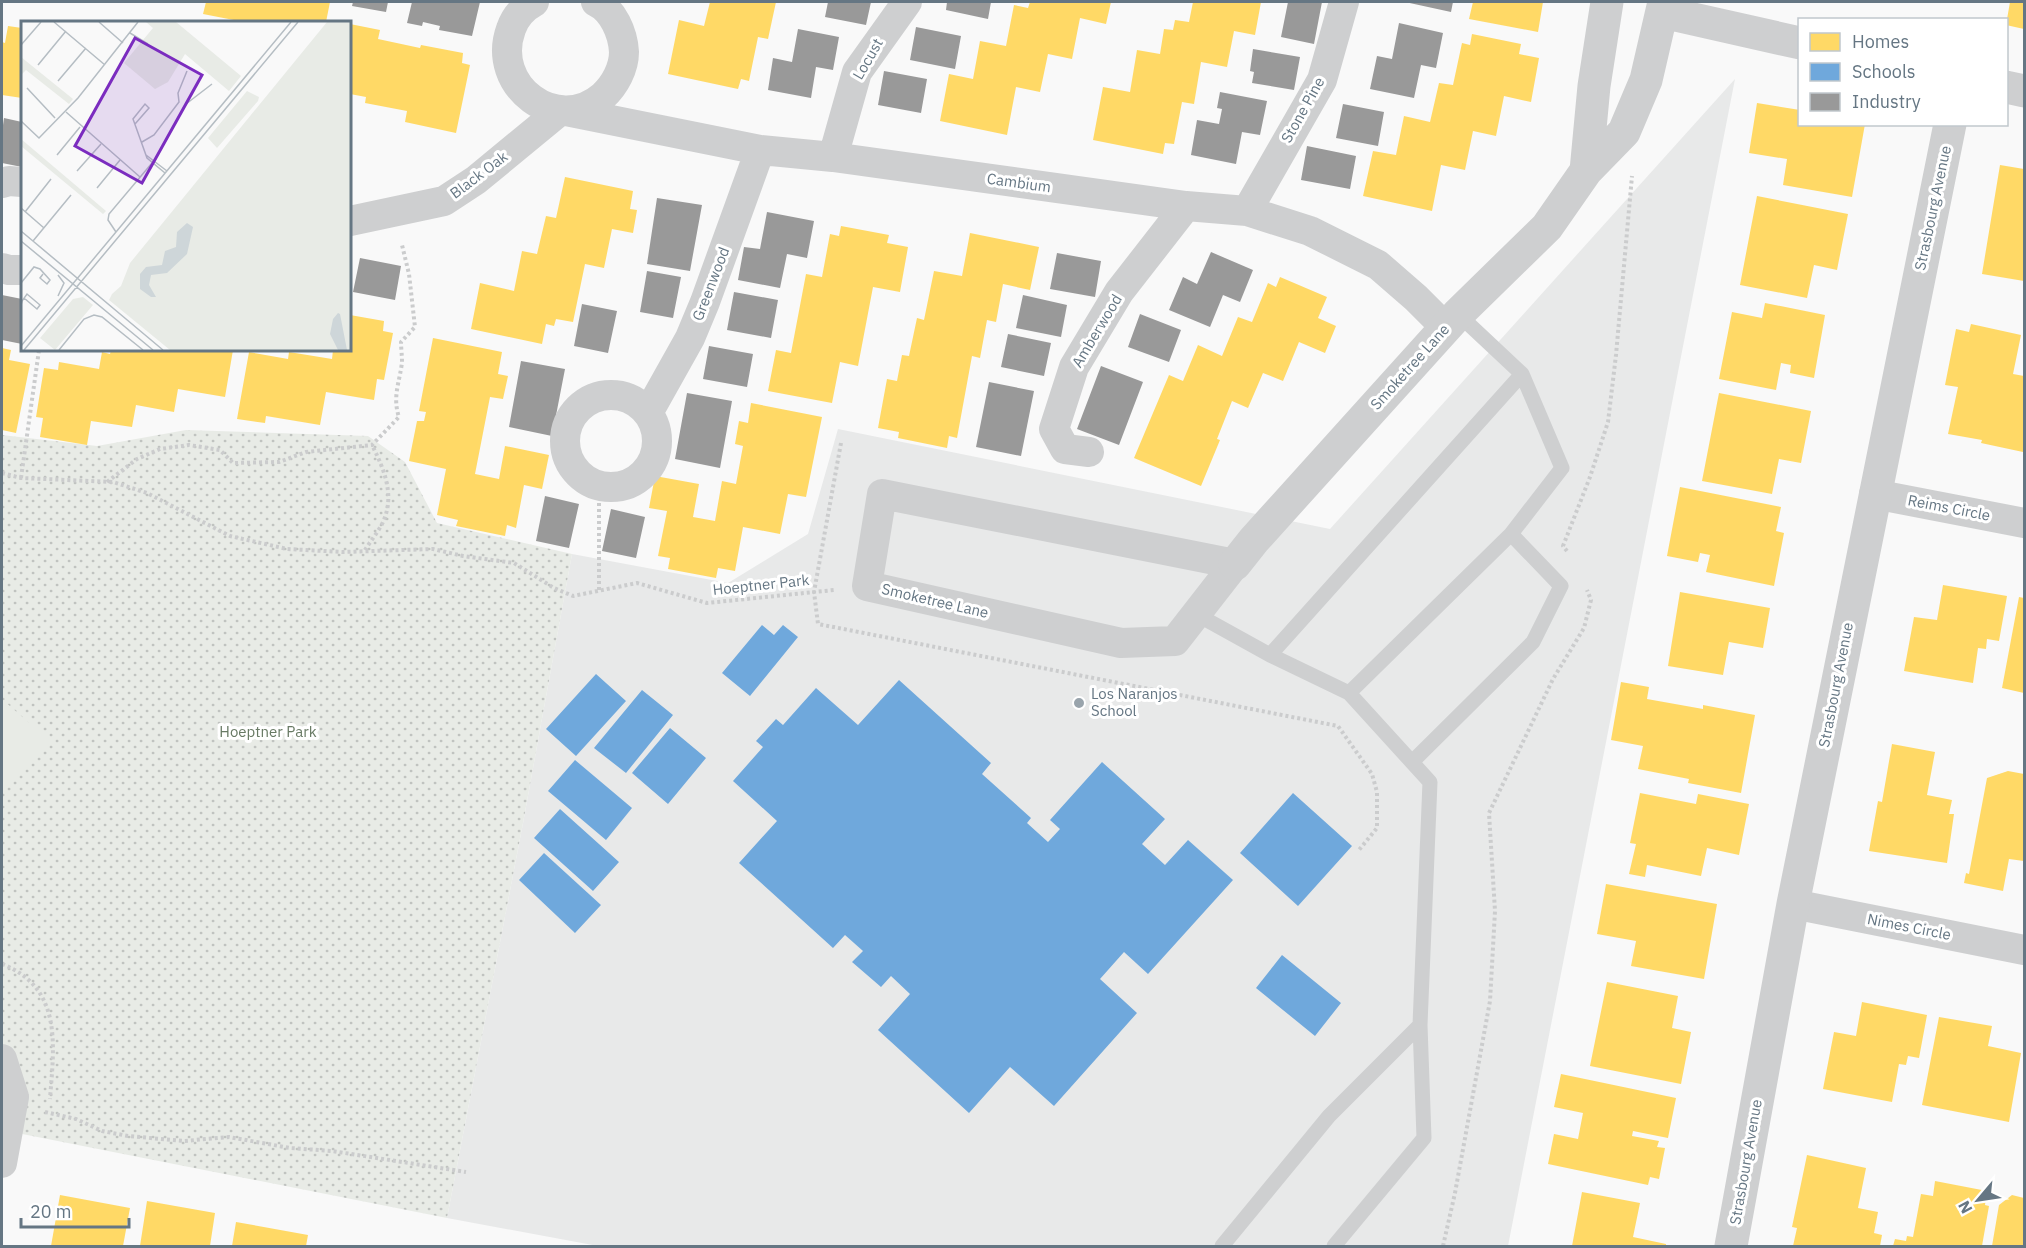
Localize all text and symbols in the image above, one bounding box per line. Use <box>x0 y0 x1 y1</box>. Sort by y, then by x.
legend <box>1798 18 2008 126</box>
inset map <box>21 21 351 351</box>
text: Homes <box>1852 30 1909 53</box>
street label: Locust <box>848 35 887 83</box>
text: Schools <box>1852 60 1916 83</box>
street label: Stone Pine <box>1277 74 1328 146</box>
text: Industry <box>1852 90 1921 113</box>
street label: Strasbourg Avenue <box>1910 144 1955 272</box>
street label: Black Oak <box>446 147 511 202</box>
street label: Cambium <box>986 169 1052 196</box>
street label: Greenwood <box>688 244 733 324</box>
street label: Amberwood <box>1067 291 1126 371</box>
street label: Smoketree Lane <box>1366 320 1453 414</box>
street label: Reims Circle <box>1906 490 1992 525</box>
street label: Hoeptner Park <box>712 570 810 599</box>
street label: Smoketree Lane <box>880 579 990 622</box>
street label: Strasbourg Avenue <box>1814 621 1857 749</box>
place label: Los Naranjos School <box>1091 684 1178 720</box>
marker: Los Naranjos School <box>1072 696 1086 710</box>
park label: Hoeptner Park <box>219 722 317 741</box>
street label: Nimes Circle <box>1866 909 1953 944</box>
street label: Strasbourg Avenue <box>1725 1098 1766 1226</box>
north arrow <box>1948 1170 2008 1230</box>
scale bar <box>21 1191 129 1229</box>
text: N <box>1953 1197 1976 1217</box>
text: 20 m <box>30 1200 72 1223</box>

